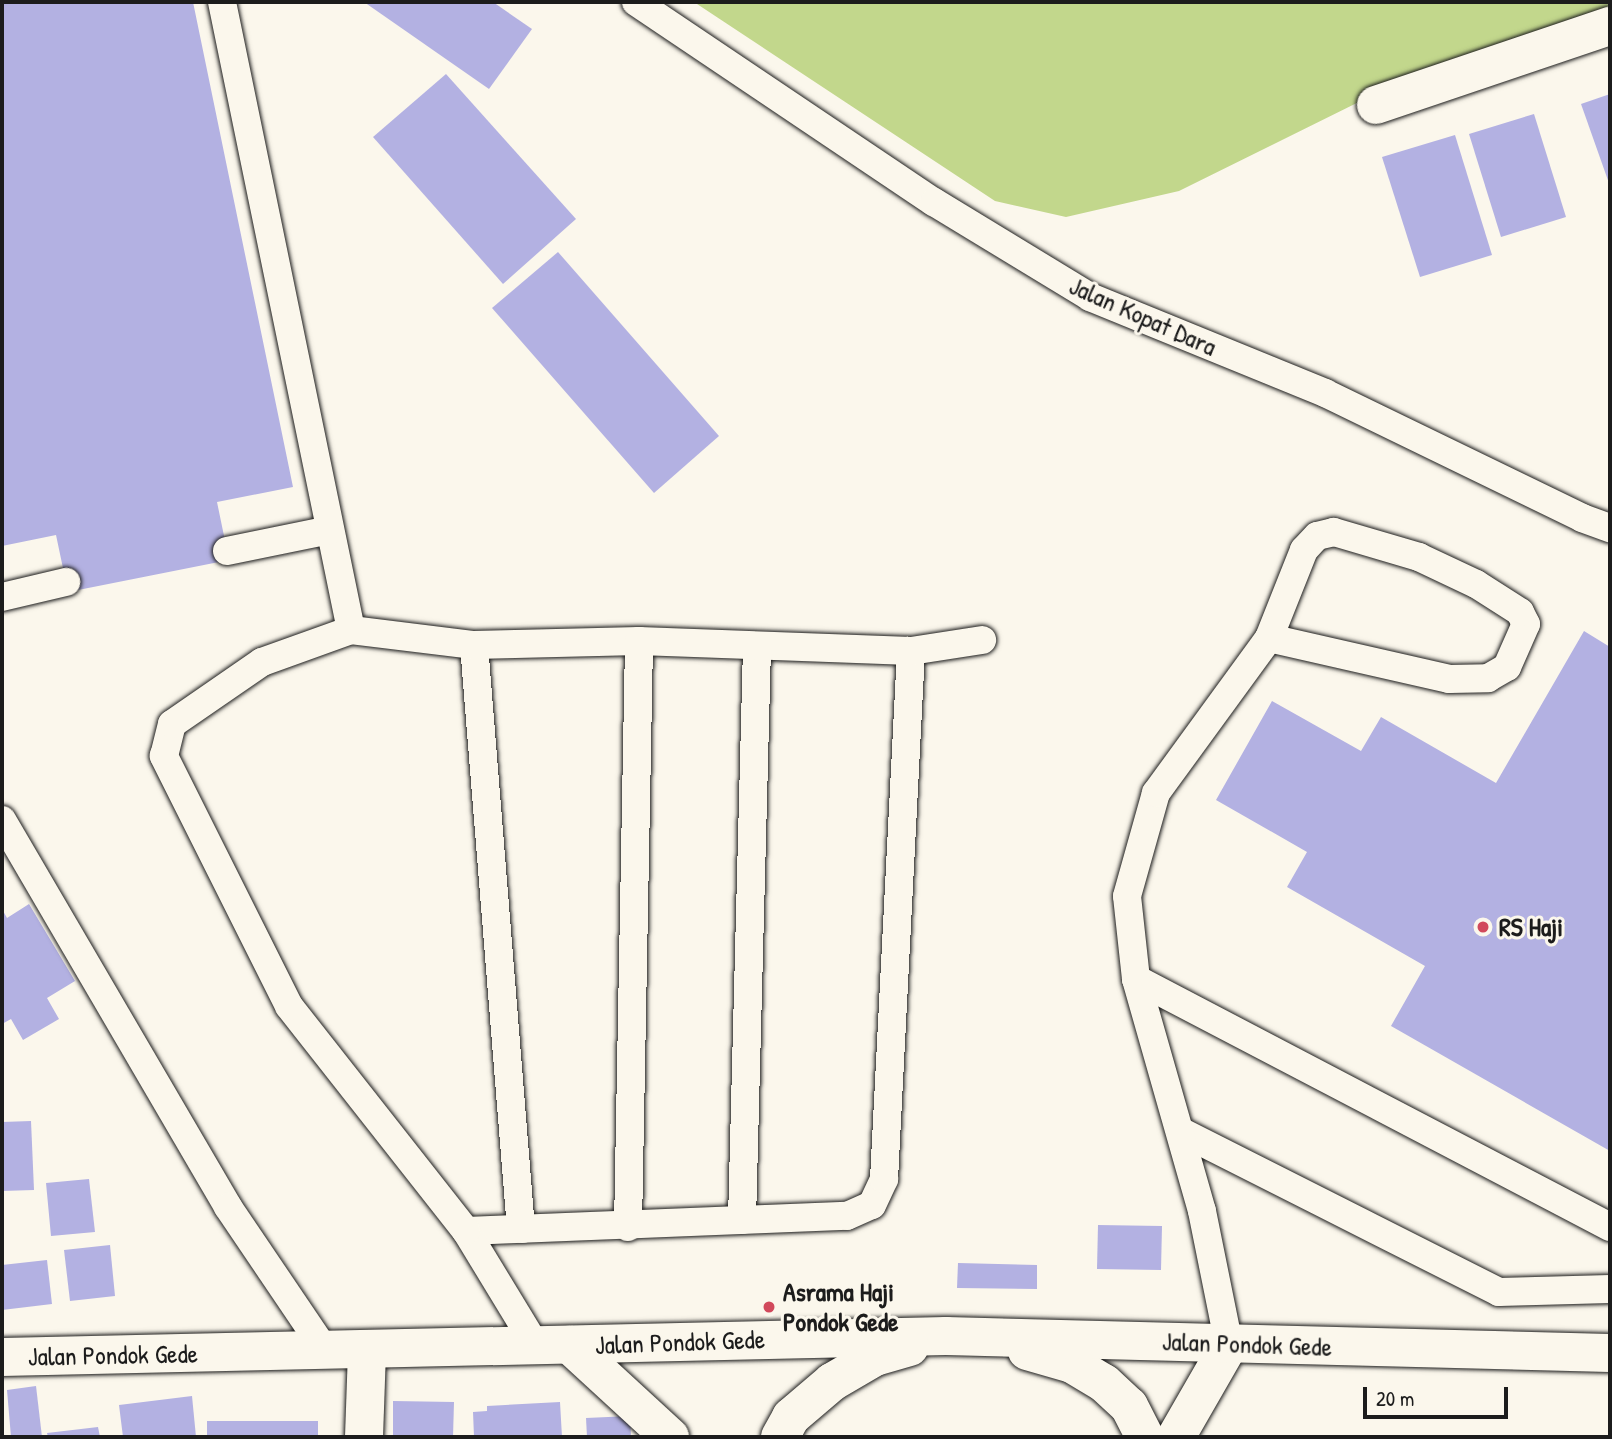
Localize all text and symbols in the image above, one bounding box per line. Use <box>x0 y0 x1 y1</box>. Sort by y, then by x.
street label: Jalan Kopat Dara <box>1065 270 1221 362</box>
place label: RS Haji <box>1499 911 1563 943</box>
marker: RS Haji <box>1473 917 1493 937</box>
place label: Asrama Haji Pondok Gede <box>783 1276 898 1338</box>
marker: Asrama Haji Pondok Gede <box>761 1299 777 1315</box>
street label: Jalan Pondok Gede <box>594 1323 766 1361</box>
street label: Jalan Pondok Gede <box>1161 1325 1333 1363</box>
street label: Jalan Pondok Gede <box>28 1338 198 1372</box>
scale bar <box>1367 1372 1512 1416</box>
text: 20 m <box>1376 1384 1414 1413</box>

